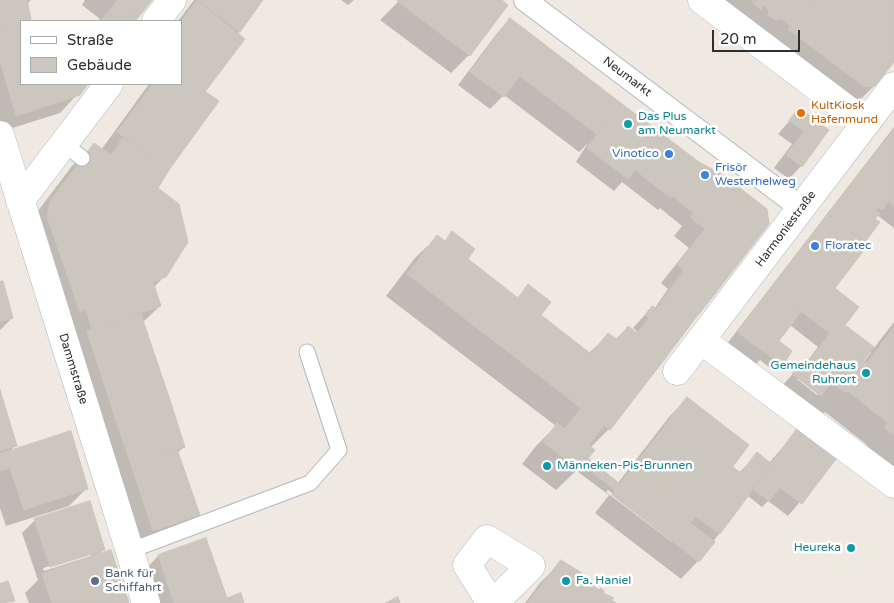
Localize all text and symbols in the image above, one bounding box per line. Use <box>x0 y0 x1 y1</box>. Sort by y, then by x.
legend <box>20 20 182 85</box>
scale bar <box>714 20 802 52</box>
text: 20 m <box>720 30 757 48</box>
text: Straße <box>67 31 113 49</box>
street label: Neumarkt <box>600 54 654 100</box>
text: Gebäude <box>67 56 132 74</box>
place label: KultKiosk Hafenmund <box>811 99 878 127</box>
marker: KultKiosk Hafenmund <box>795 107 807 119</box>
place label: Das Plus am Neumarkt <box>638 110 716 138</box>
marker: Das Plus am Neumarkt <box>622 118 634 130</box>
place label: Vinotico <box>612 147 659 161</box>
marker: Vinotico <box>663 148 675 160</box>
place label: Frisör Westerhelweg <box>715 161 796 189</box>
marker: Frisör Westerhelweg <box>699 169 711 181</box>
street label: Harmoniestraße <box>753 188 819 270</box>
place label: Floratec <box>825 239 871 253</box>
marker: Floratec <box>809 240 821 252</box>
street label: Dammstraße <box>55 332 91 406</box>
place label: Gemeindehaus Ruhrort <box>771 359 856 387</box>
marker: Gemeindehaus Ruhrort <box>860 367 872 379</box>
place label: Männeken-Pis-Brunnen <box>557 459 693 473</box>
marker: Männeken-Pis-Brunnen <box>541 460 553 472</box>
place label: Heureka <box>794 541 841 555</box>
marker: Heureka <box>845 542 857 554</box>
place label: Bank für Schiffahrt <box>105 567 161 595</box>
place label: Fa. Haniel <box>576 574 631 588</box>
marker: Bank für Schiffahrt <box>89 575 101 587</box>
marker: Fa. Haniel <box>560 575 572 587</box>

